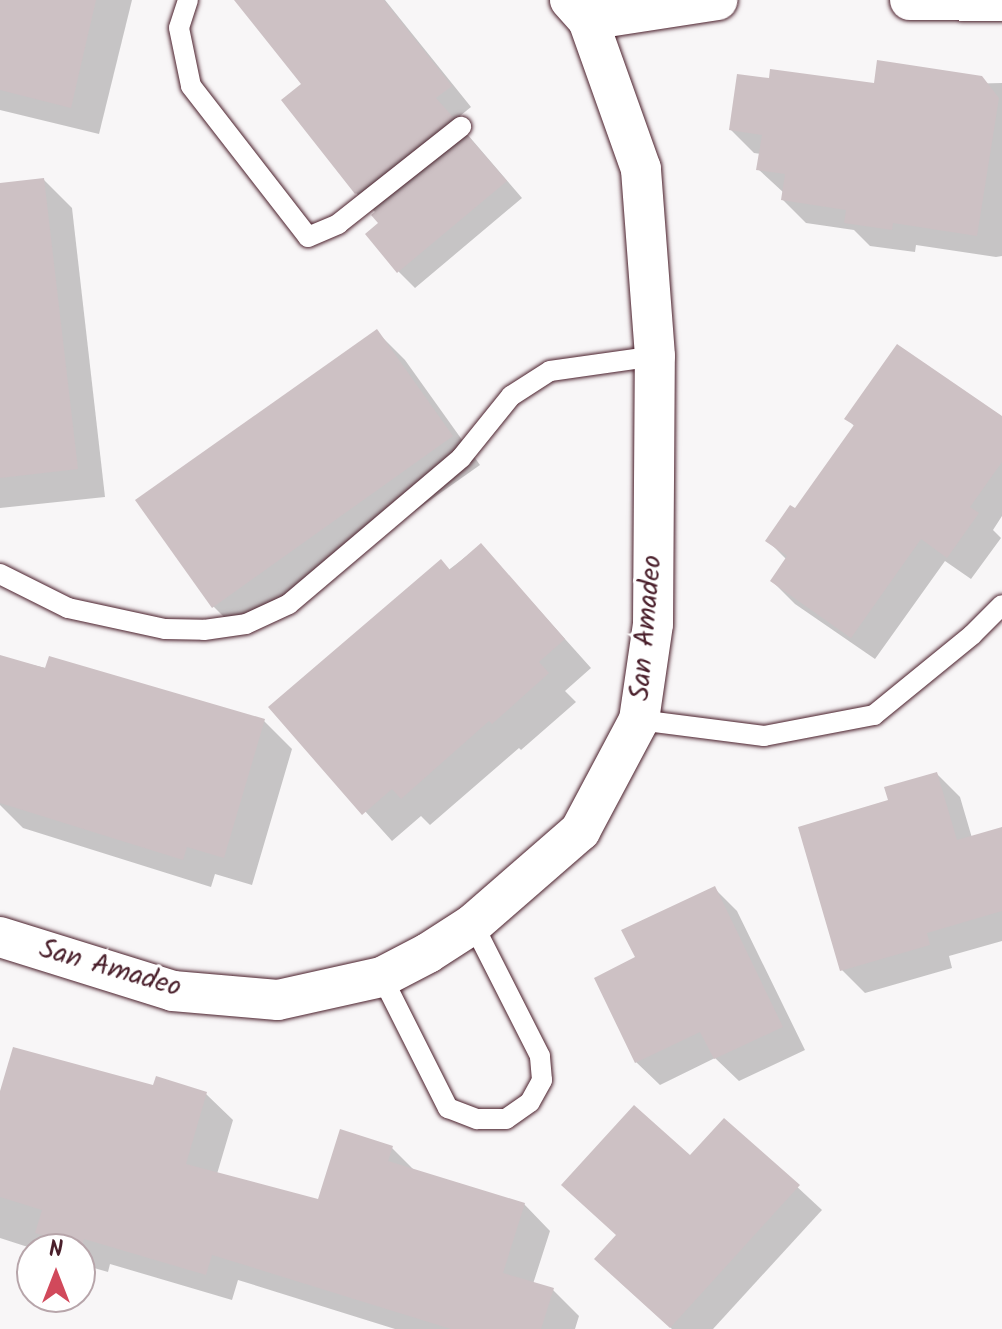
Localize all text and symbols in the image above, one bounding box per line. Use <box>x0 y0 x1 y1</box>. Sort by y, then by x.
street label: San Amadeo <box>624 554 670 702</box>
street label: San Amadeo <box>35 933 185 1005</box>
north arrow <box>16 1233 96 1313</box>
text: N <box>49 1233 63 1268</box>

